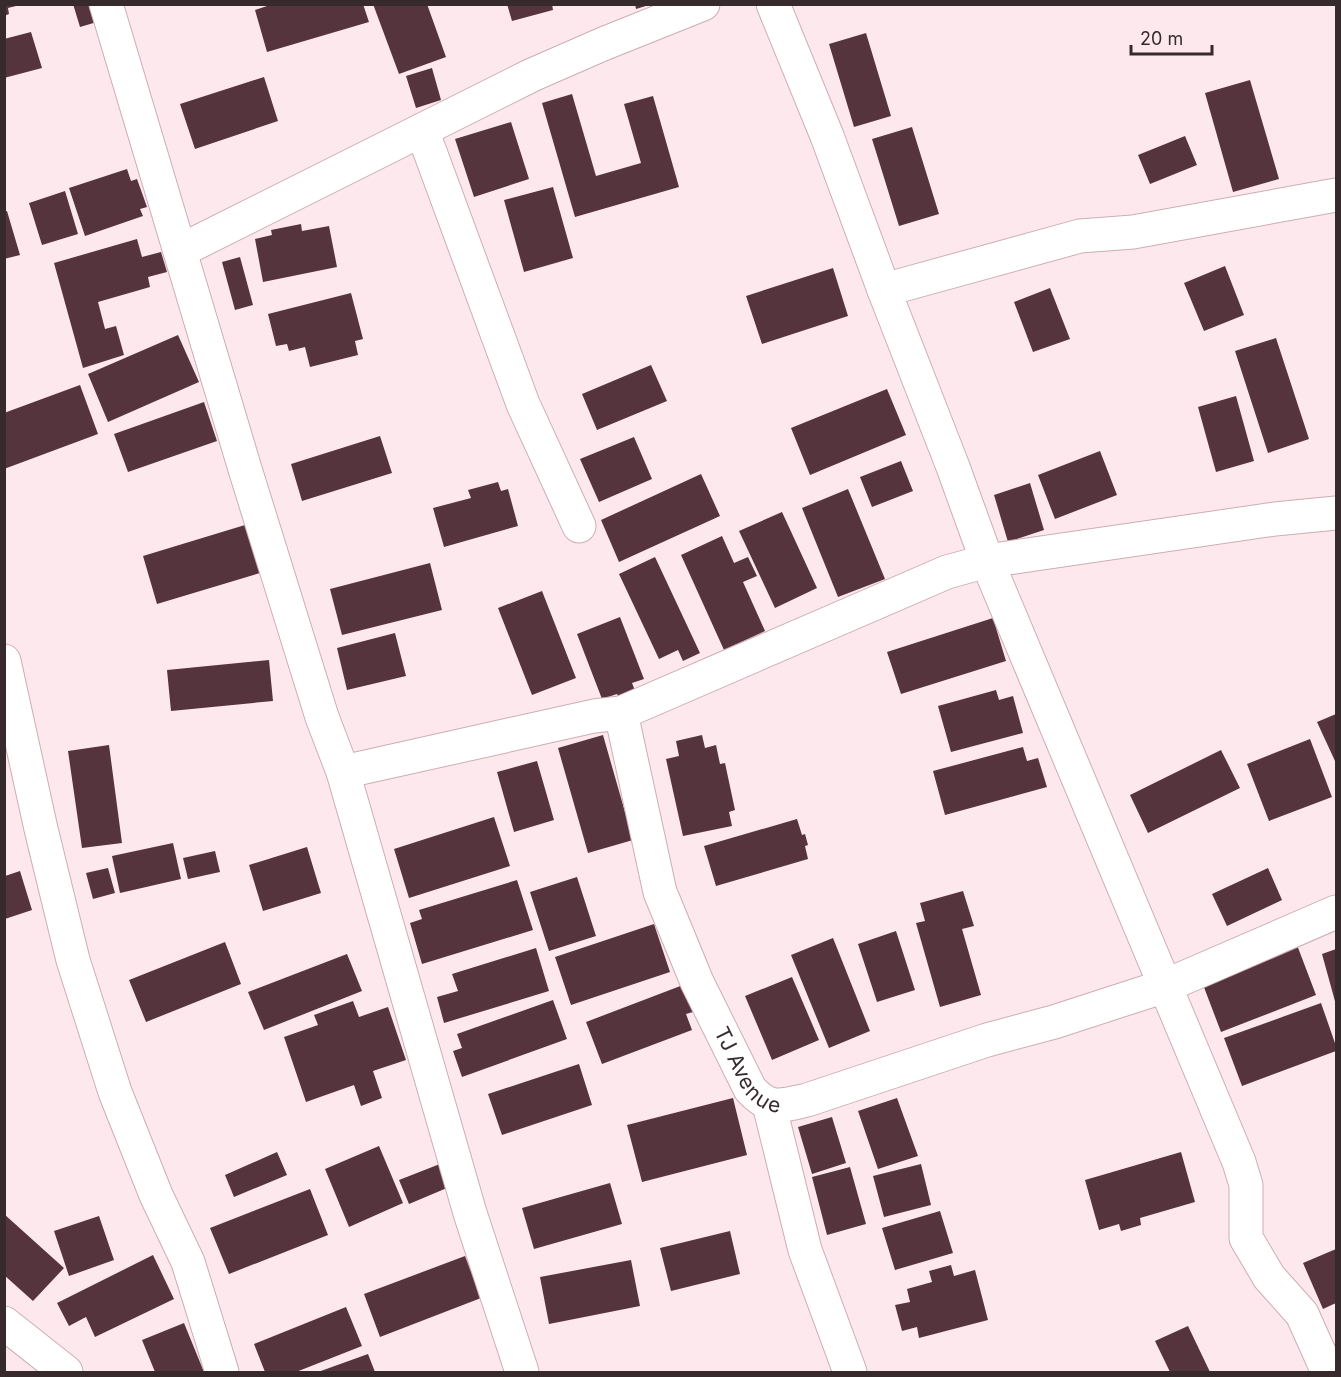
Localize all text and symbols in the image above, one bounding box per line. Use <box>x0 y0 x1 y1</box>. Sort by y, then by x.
scale bar <box>1131 18 1212 56</box>
text: 20 m <box>1140 28 1183 49</box>
street label: TJ Avenue <box>709 1023 782 1118</box>

